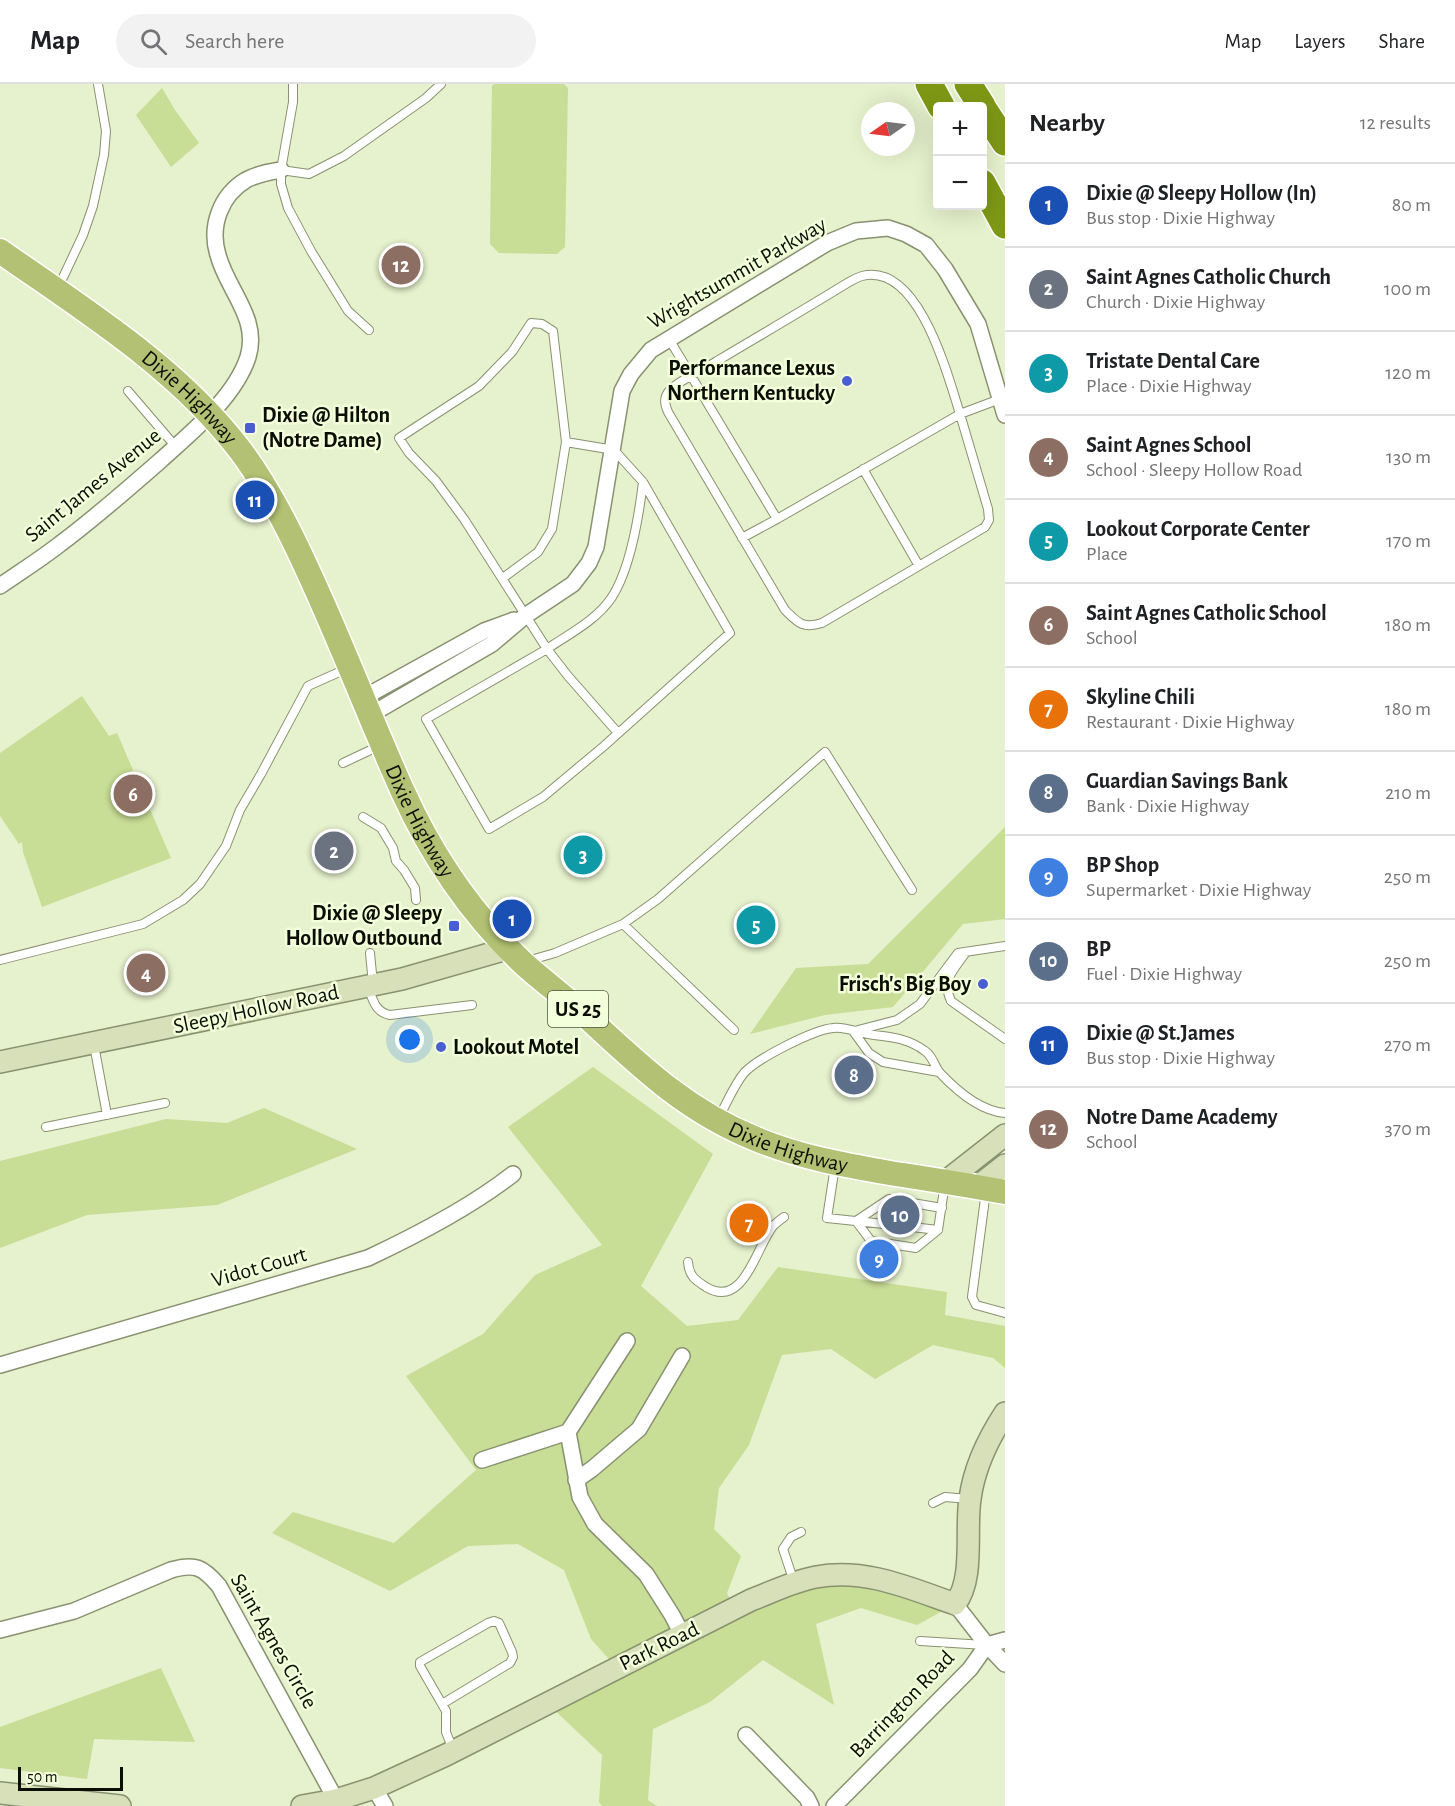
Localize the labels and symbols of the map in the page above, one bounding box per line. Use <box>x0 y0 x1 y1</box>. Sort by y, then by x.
north arrow <box>861 102 915 156</box>
street label: Wrightsummit Parkway <box>644 213 831 333</box>
pin: 12 <box>382 242 420 288</box>
street label: Dixie Highway <box>138 346 242 449</box>
place label: Performance Lexus Northern Kentucky <box>667 357 835 405</box>
marker: Performance Lexus Northern Kentucky <box>840 374 854 388</box>
place label: Dixie @ Hilton (Notre Dame) <box>262 404 390 451</box>
marker: Dixie @ Hilton (Notre Dame) <box>243 421 257 435</box>
street label: Saint James Avenue <box>21 424 165 546</box>
pin: 11 <box>236 478 274 522</box>
street label: Dixie Highway <box>381 761 459 882</box>
pin: 6 <box>114 772 152 816</box>
pin: 2 <box>314 828 354 873</box>
pin: 3 <box>564 832 602 878</box>
pin: 1 <box>492 896 532 942</box>
place label: Dixie @ Sleepy Hollow Outbound <box>285 902 442 949</box>
pin: 5 <box>736 902 776 948</box>
marker: Dixie @ Sleepy Hollow Outbound <box>447 919 461 933</box>
pin: 4 <box>126 950 166 996</box>
place label: Frisch's Big Boy <box>839 973 971 996</box>
marker: Frisch's Big Boy <box>976 977 990 991</box>
street label: Sleepy Hollow Road <box>171 981 341 1037</box>
road number: US 25 <box>548 991 608 1027</box>
your location <box>395 1025 424 1054</box>
place label: Lookout Motel <box>453 1036 579 1058</box>
marker: Lookout Motel <box>434 1040 448 1054</box>
pin: 8 <box>834 1052 874 1098</box>
street label: Dixie Highway <box>725 1117 850 1176</box>
pin: 10 <box>880 1192 920 1238</box>
pin: 7 <box>730 1200 768 1246</box>
pin: 9 <box>860 1236 898 1282</box>
street label: Vidot Court <box>209 1243 309 1291</box>
street label: Saint Agnes Circle <box>226 1570 322 1712</box>
street label: Park Road <box>616 1617 702 1675</box>
street label: Barrington Road <box>846 1646 958 1762</box>
scale bar <box>18 1764 123 1792</box>

